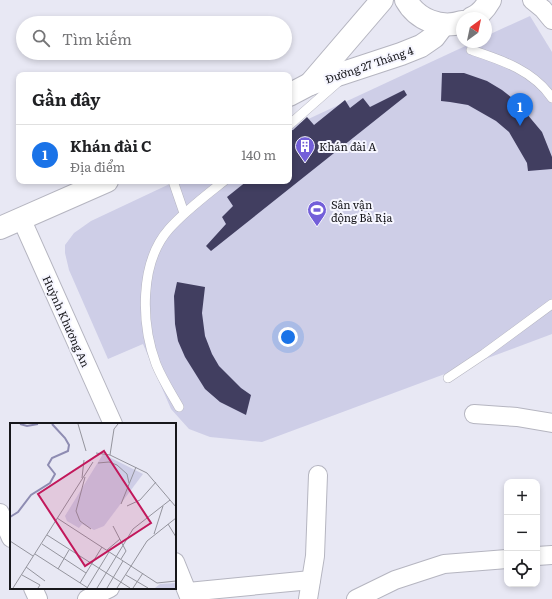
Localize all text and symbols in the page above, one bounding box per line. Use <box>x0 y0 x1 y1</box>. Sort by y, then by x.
north arrow <box>456 12 492 48</box>
search box <box>16 16 292 60</box>
icon: search <box>30 27 52 49</box>
text: Tìm kiếm <box>62 27 132 50</box>
street label: Đường 27 Tháng 4 <box>323 41 415 87</box>
text: Gần đây <box>32 86 100 111</box>
pin: 1 <box>507 93 533 126</box>
text: Khán đài C <box>70 134 152 157</box>
building icon: Khán đài A <box>294 135 316 163</box>
place label: Khán đài A <box>319 138 376 154</box>
text: 1 <box>42 145 48 164</box>
text: 140 m <box>241 145 276 164</box>
text: Địa điểm <box>70 157 125 176</box>
place label: Sân vận động Bà Rịa <box>331 196 392 225</box>
sports icon: Sân vận động Bà Rịa <box>306 199 328 227</box>
street label: Huỳnh Khương An <box>40 273 94 369</box>
your location <box>278 327 298 347</box>
inset map <box>10 423 176 589</box>
map controls <box>504 479 540 587</box>
button: + <box>504 479 540 515</box>
button: − <box>504 515 540 551</box>
button: locate <box>504 551 540 587</box>

